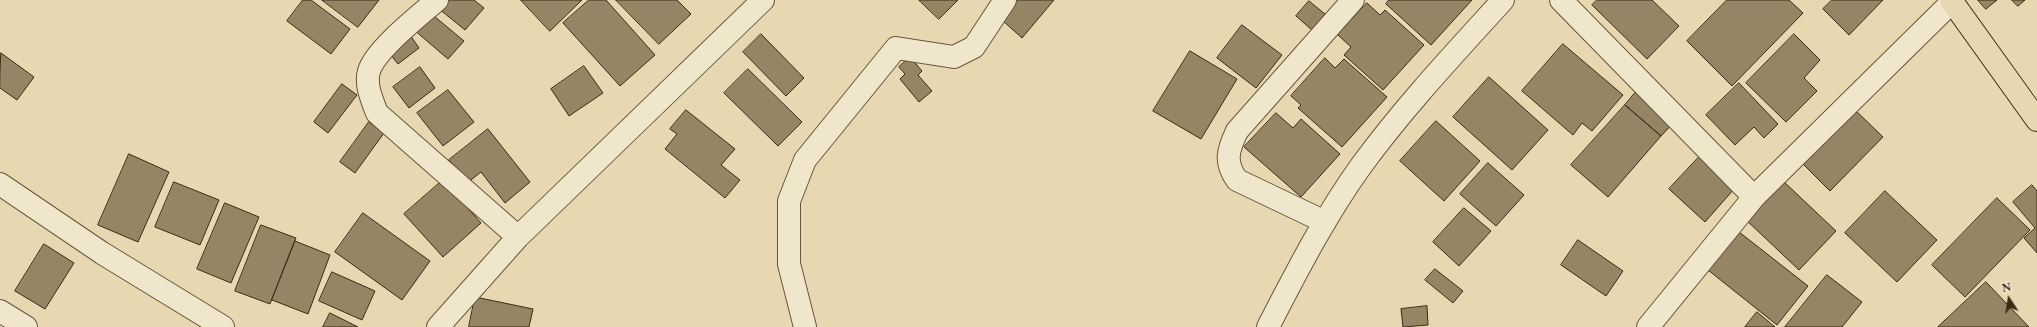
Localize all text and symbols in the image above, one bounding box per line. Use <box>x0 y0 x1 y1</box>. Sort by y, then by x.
north arrow <box>1989 279 2029 319</box>
text: N <box>2001 279 2012 295</box>

